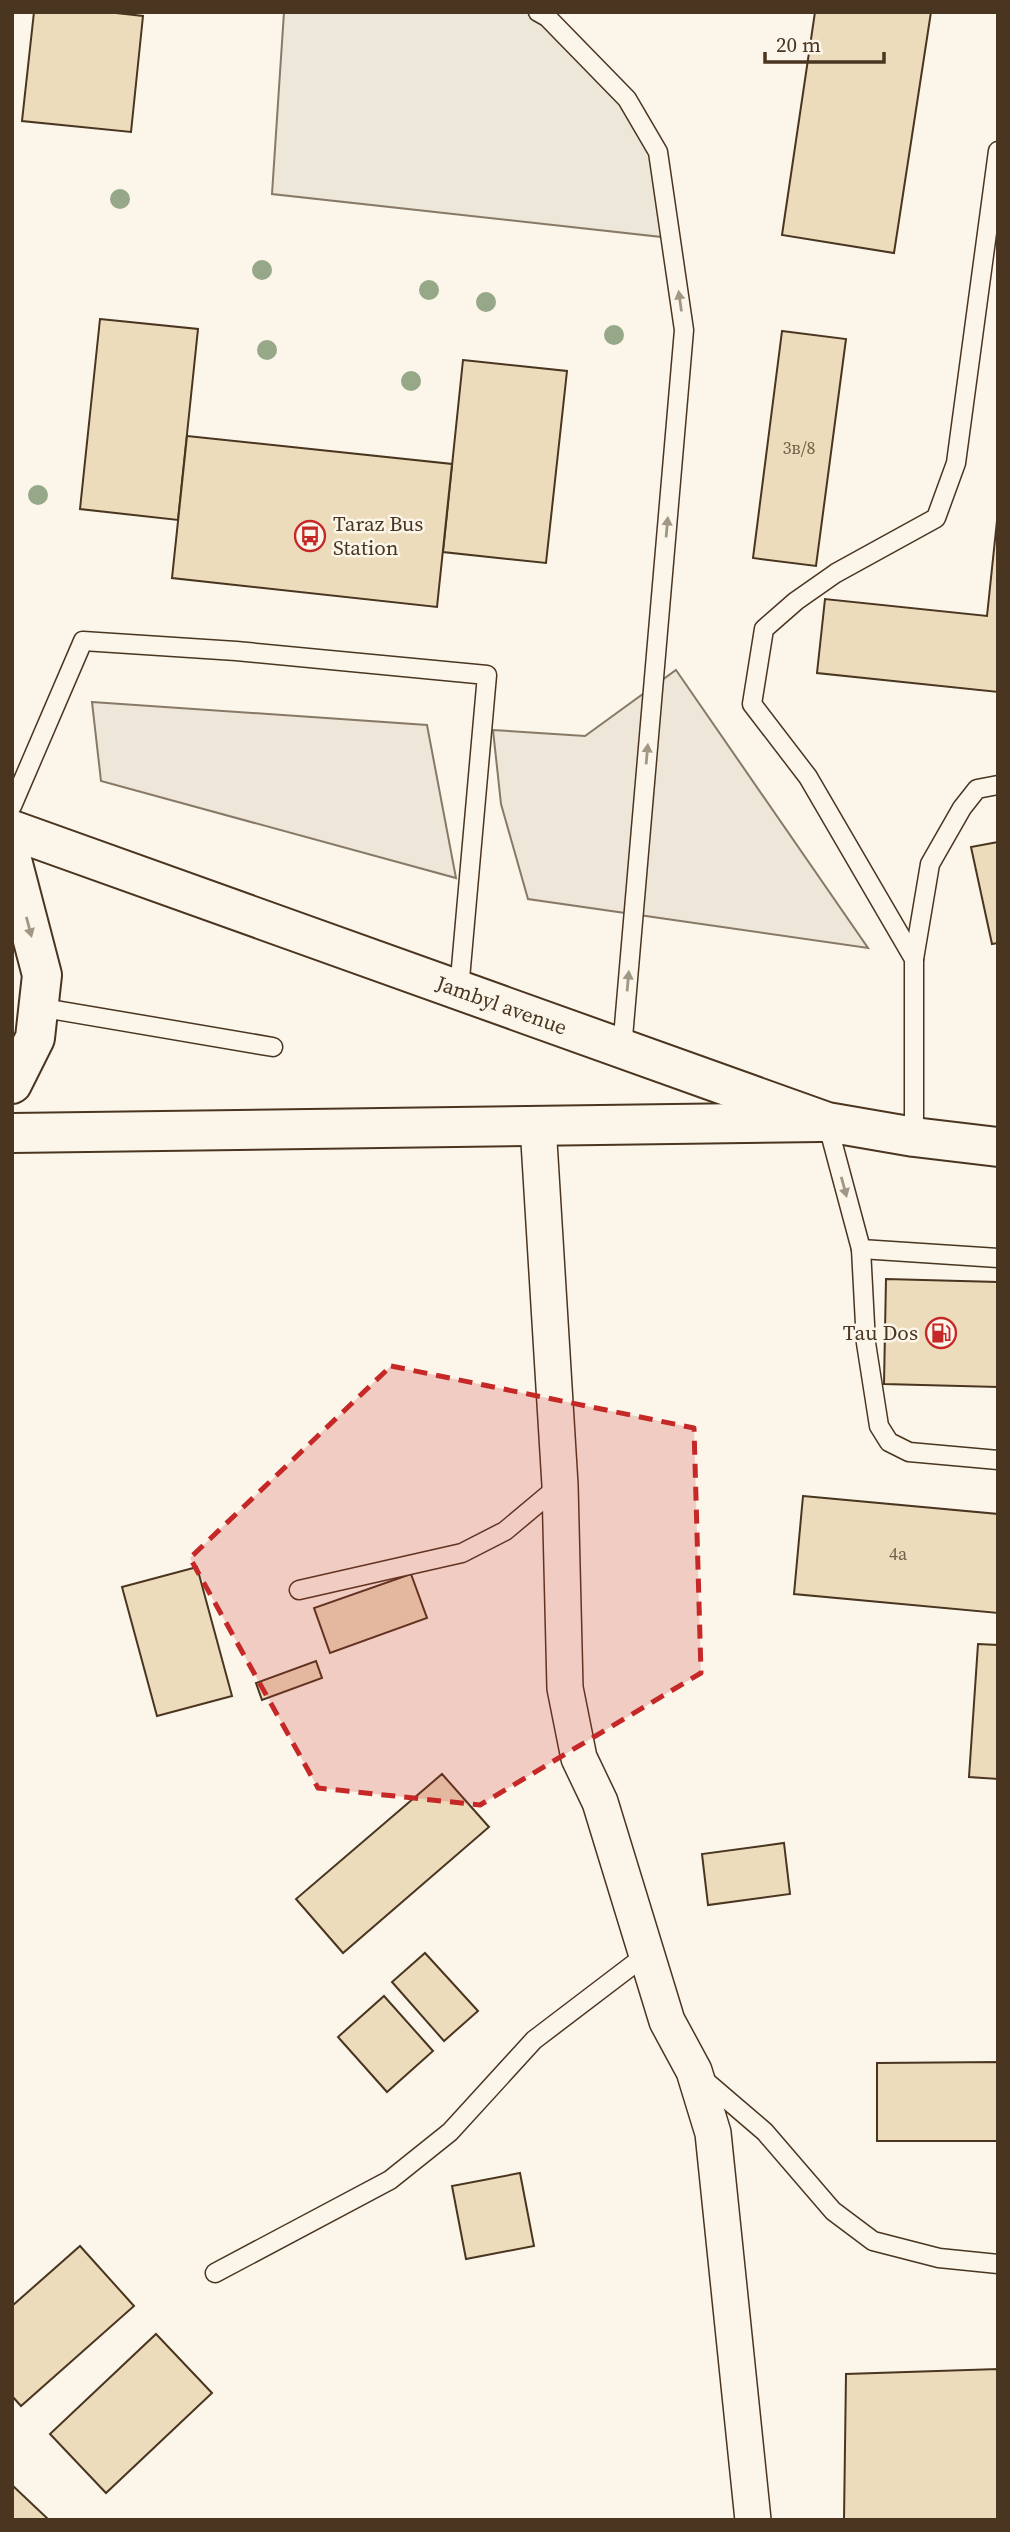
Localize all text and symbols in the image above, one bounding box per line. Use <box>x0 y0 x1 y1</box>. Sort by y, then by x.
scale bar <box>765 21 884 65</box>
text: 20 m <box>776 30 821 59</box>
one-way arrow <box>674 290 685 312</box>
house number: 3в/8 <box>782 435 816 460</box>
place label: Taraz Bus Station <box>333 509 423 562</box>
one-way arrow <box>662 516 673 538</box>
bus stop icon: Taraz Bus Station <box>293 519 327 553</box>
one-way arrow <box>642 743 653 765</box>
one-way arrow <box>25 916 35 937</box>
street label: Jambyl avenue <box>431 968 571 1042</box>
one-way arrow <box>623 970 634 992</box>
one-way arrow <box>839 1177 850 1199</box>
fuel station icon: Tau Dos <box>924 1316 958 1350</box>
place label: Tau Dos <box>843 1318 918 1347</box>
house number: 4а <box>889 1541 908 1566</box>

